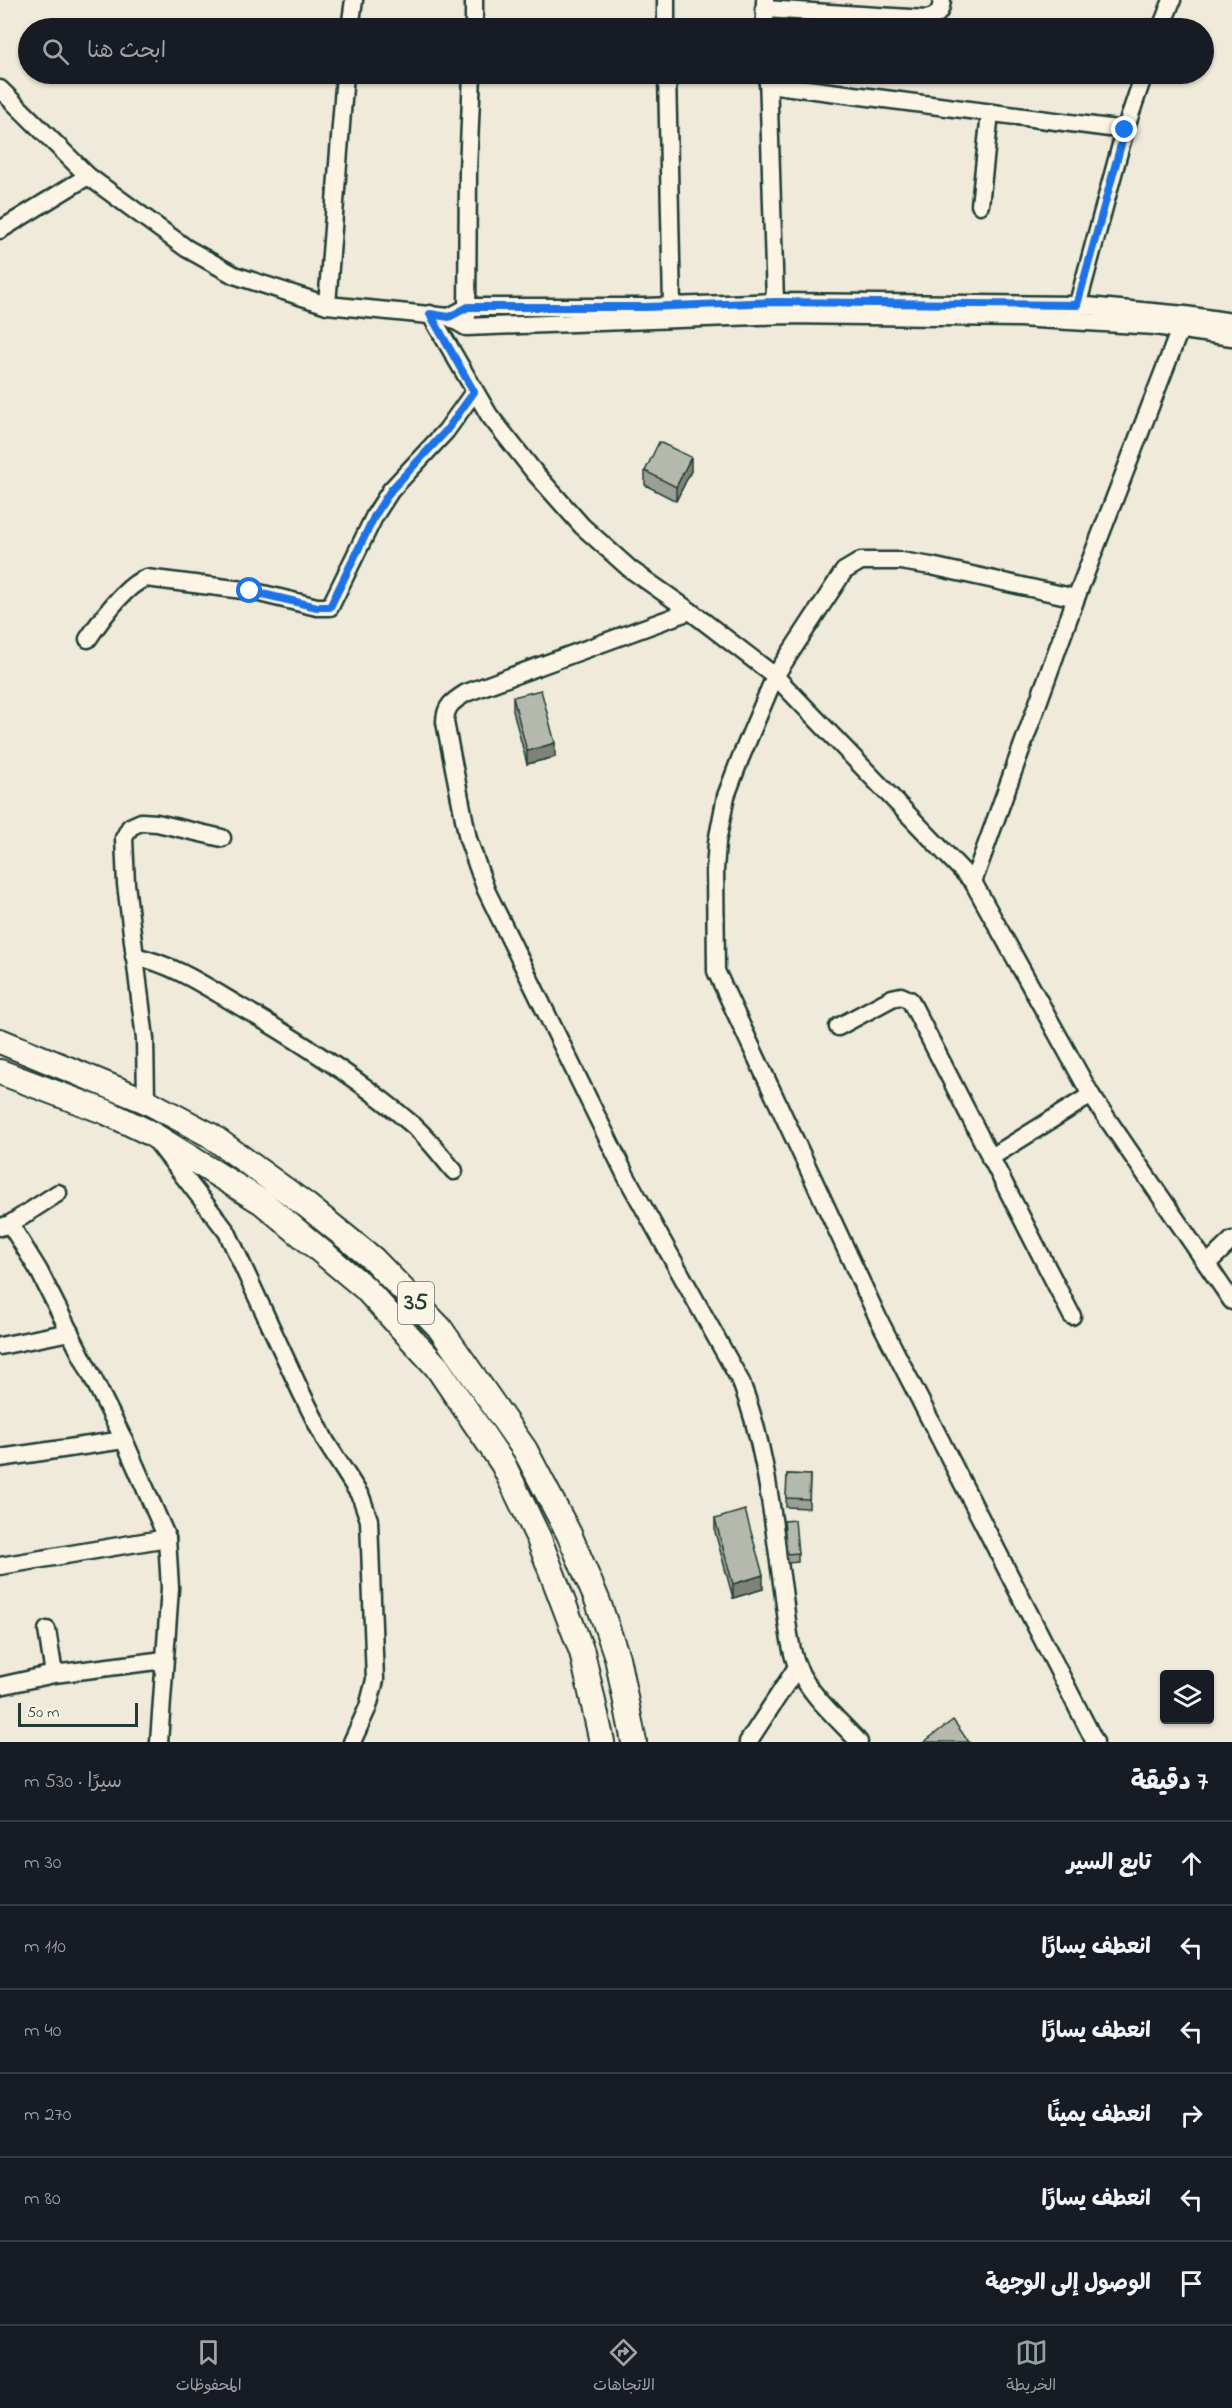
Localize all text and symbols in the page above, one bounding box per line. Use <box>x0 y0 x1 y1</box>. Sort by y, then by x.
search box <box>18 18 1214 84</box>
icon: search <box>39 35 72 68</box>
text: ابحث هنا <box>87 36 166 68</box>
route end <box>1111 116 1137 142</box>
route start <box>236 577 262 603</box>
road number: 35 <box>398 1282 434 1324</box>
map controls <box>1160 1670 1214 1724</box>
button: layers <box>1160 1670 1214 1724</box>
scale bar <box>18 1700 138 1728</box>
text: 50 m <box>27 1701 59 1725</box>
text: 7 دقيقة <box>1131 1764 1208 1802</box>
text: سيرًا · 530 m <box>24 1768 122 1797</box>
icon: ahead <box>1175 1847 1208 1880</box>
text: تابع السير <box>1067 1848 1151 1880</box>
text: 30 m <box>24 1849 61 1878</box>
icon: left <box>1175 1931 1208 1964</box>
text: انعطف يسارًا <box>1042 1932 1151 1964</box>
text: 110 m <box>24 1933 66 1962</box>
icon: left <box>1175 2015 1208 2048</box>
text: انعطف يسارًا <box>1042 2016 1151 2048</box>
text: 40 m <box>24 2017 61 2046</box>
icon: right <box>1175 2099 1208 2132</box>
text: انعطف يمينًا <box>1047 2100 1151 2132</box>
text: 270 m <box>24 2101 71 2130</box>
icon: left <box>1175 2183 1208 2216</box>
text: انعطف يسارًا <box>1042 2184 1151 2216</box>
text: 80 m <box>24 2185 61 2214</box>
icon: arrive <box>1175 2267 1208 2300</box>
text: الوصول إلى الوجهة <box>985 2268 1151 2300</box>
tab: المحفوظات <box>176 2336 242 2399</box>
tab: الاتجاهات <box>593 2336 655 2399</box>
tab: الخريطة <box>1006 2336 1056 2399</box>

